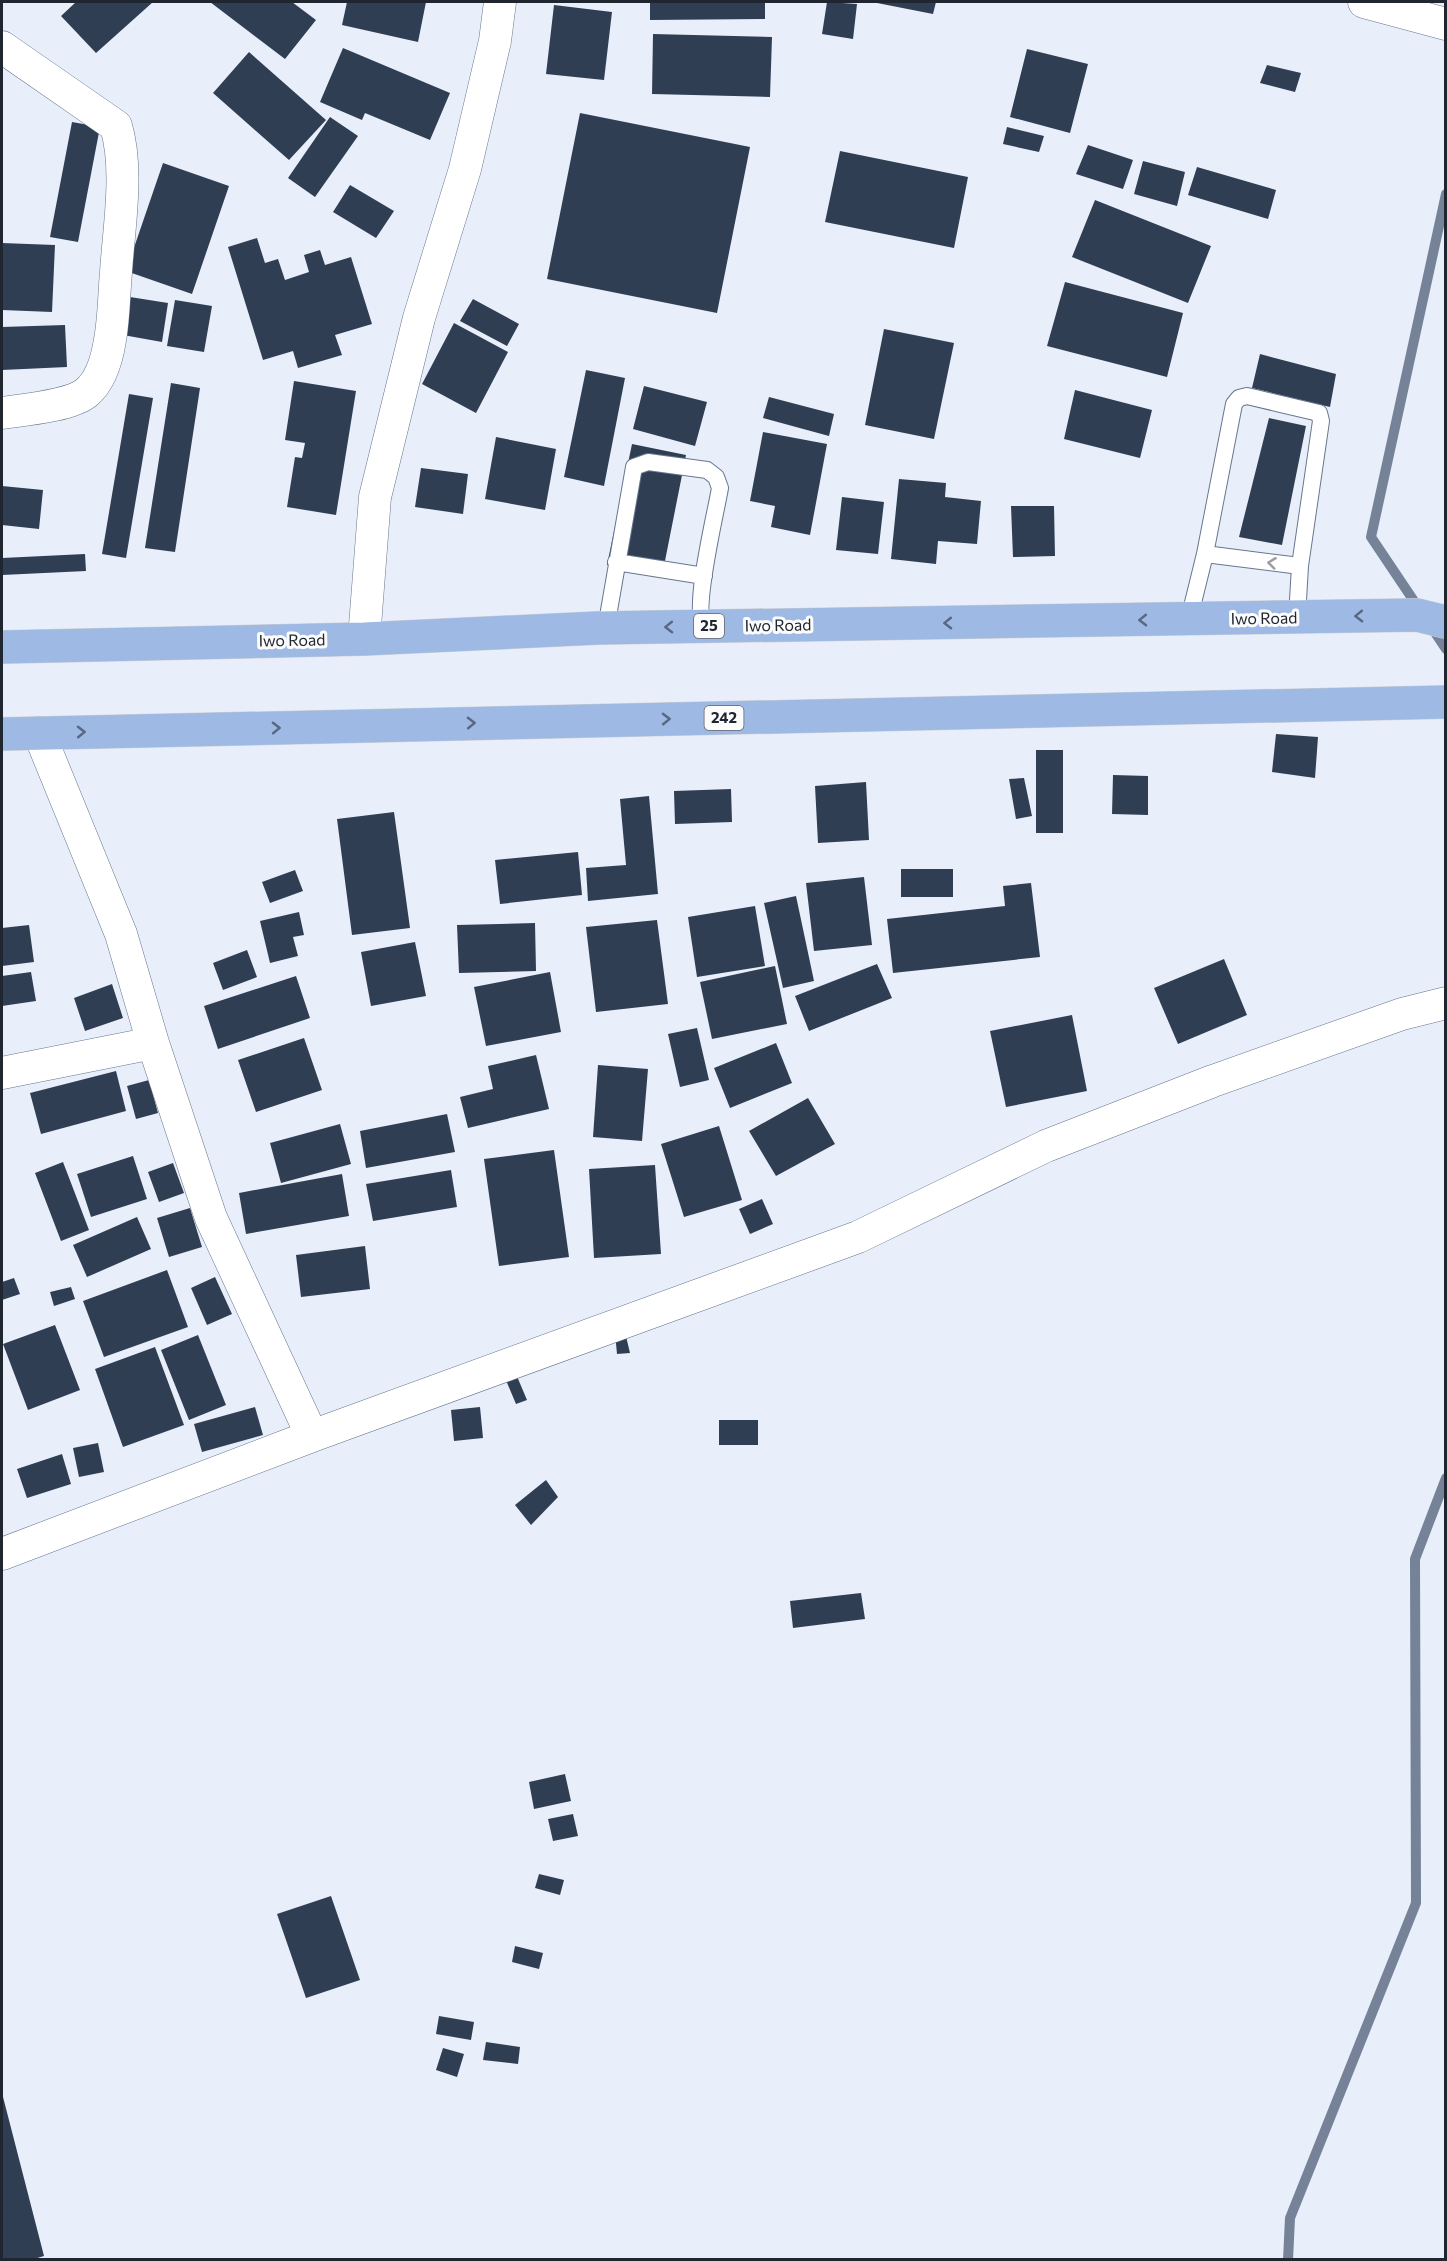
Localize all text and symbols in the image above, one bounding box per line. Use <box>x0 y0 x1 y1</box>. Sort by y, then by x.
one-way arrow <box>1267 557 1276 569</box>
street label: Iwo Road <box>1230 607 1298 628</box>
one-way arrow <box>1354 610 1363 622</box>
one-way arrow <box>1138 613 1147 626</box>
road number: 25 <box>694 614 724 638</box>
street label: Iwo Road <box>744 614 812 635</box>
one-way arrow <box>943 616 952 629</box>
one-way arrow <box>664 621 673 633</box>
street label: Iwo Road <box>258 629 326 650</box>
road number: 242 <box>704 706 744 730</box>
one-way arrow <box>661 713 670 725</box>
one-way arrow <box>466 717 475 729</box>
one-way arrow <box>271 721 280 734</box>
one-way arrow <box>76 726 85 738</box>

